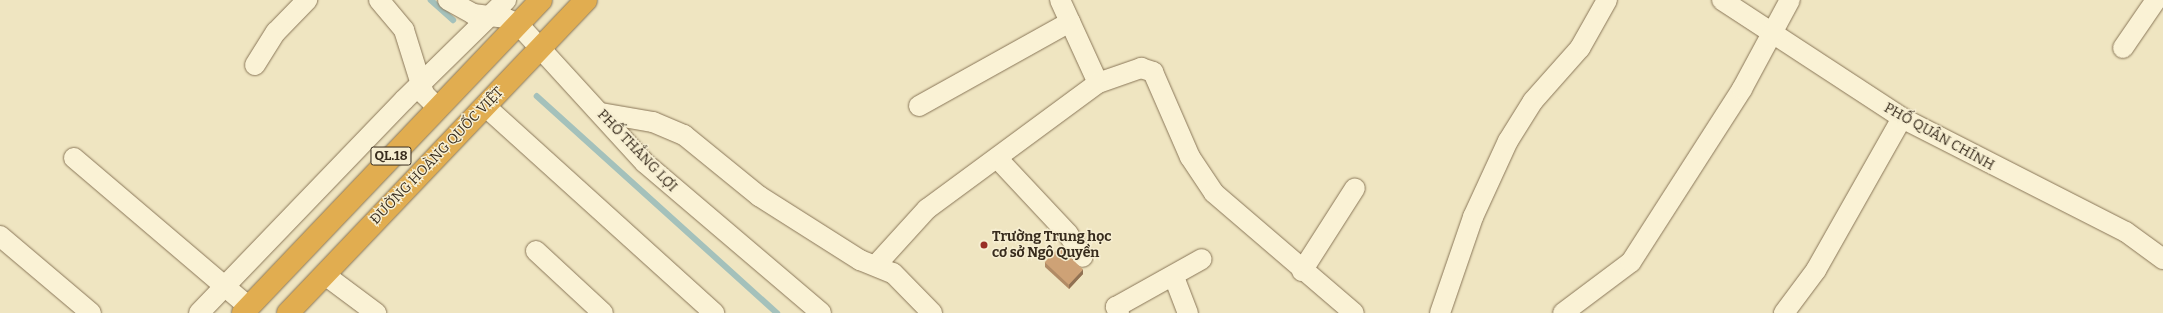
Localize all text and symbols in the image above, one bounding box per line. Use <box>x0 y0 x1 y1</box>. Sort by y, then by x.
street label: ĐƯỜNG HOÀNG QUỐC VIỆT <box>367 84 507 228</box>
street label: PHỐ QUÂN CHÍNH <box>1881 100 1997 174</box>
street label: PHỐ THẮNG LỢI <box>594 107 680 195</box>
road number: QL.18 <box>370 145 412 167</box>
place label: Trường Trung học cơ sở Ngô Quyền <box>992 229 1111 262</box>
marker: Trường Trung học cơ sở Ngô Quyền <box>979 240 989 250</box>

